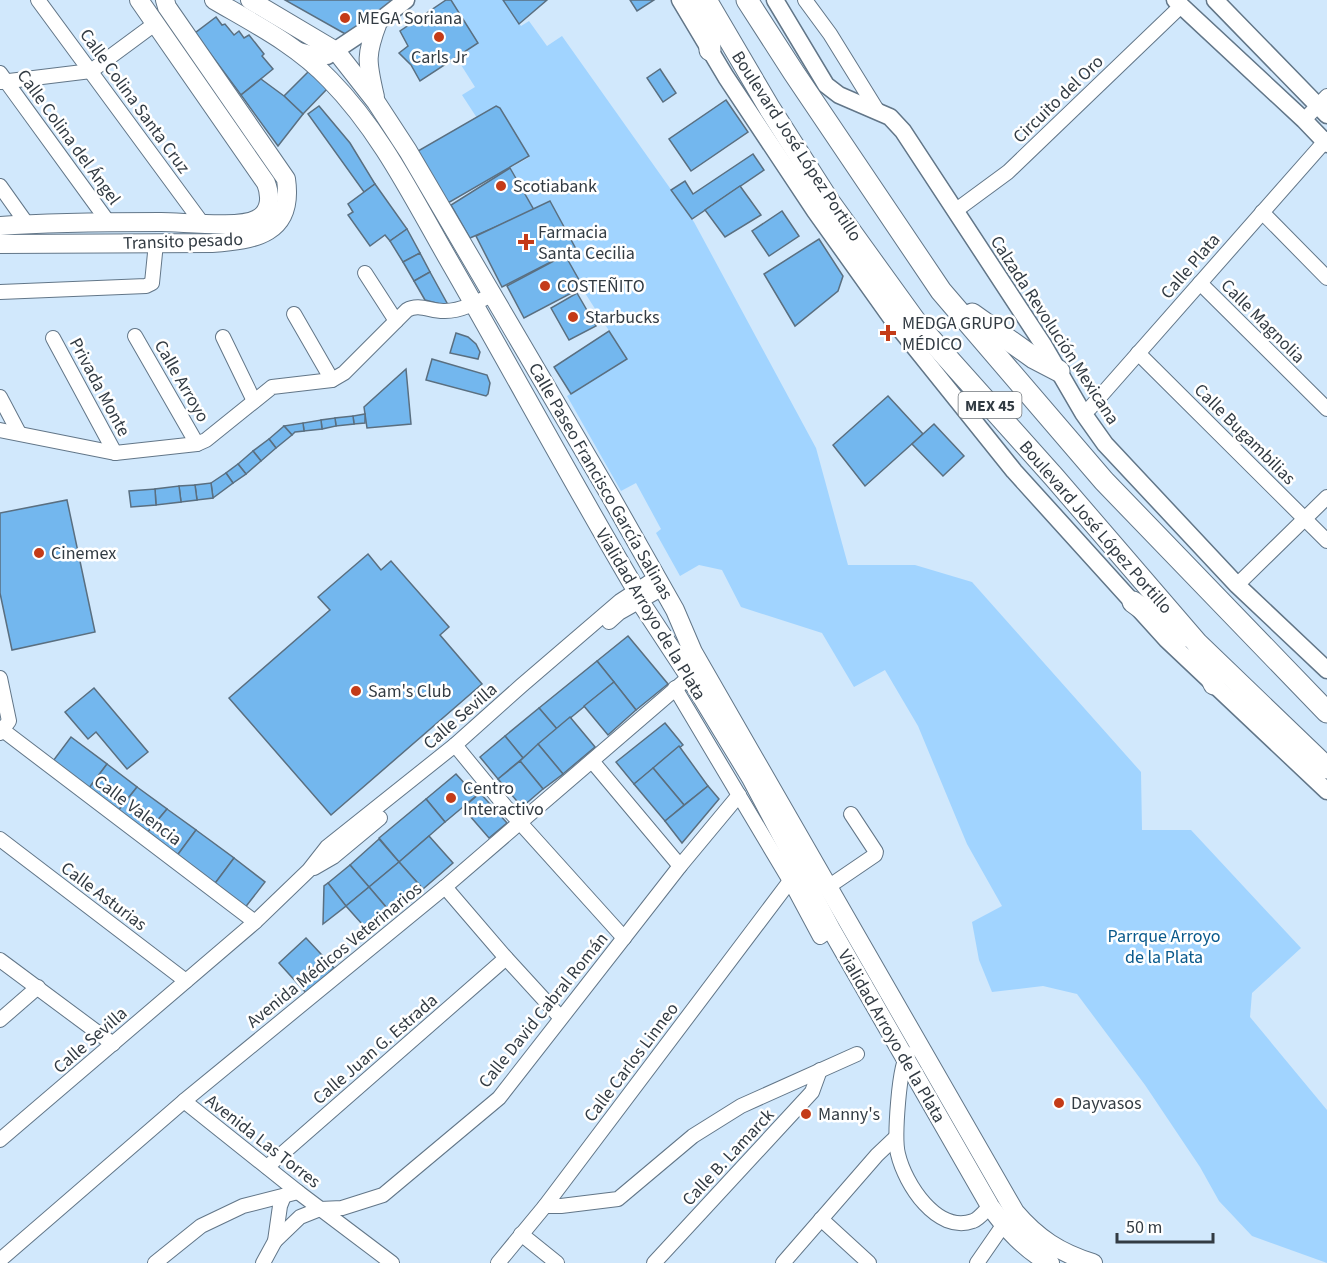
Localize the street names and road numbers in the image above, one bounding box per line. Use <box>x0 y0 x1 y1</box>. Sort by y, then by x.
street label: Calle Colina Santa Cruz <box>73 24 196 179</box>
street label: Boulevard José López Portillo <box>725 46 868 246</box>
street label: Circuito del Oro <box>1007 50 1109 149</box>
street label: Calle Colina del Ángel <box>11 65 126 210</box>
street label: Transito pesado <box>123 227 243 256</box>
street label: Calle Plata <box>1155 228 1226 305</box>
street label: Calzada Revolución Mexicana <box>984 231 1125 430</box>
street label: Calle Magnolia <box>1215 274 1310 369</box>
street label: Privada Monte <box>63 334 136 441</box>
street label: Calle Arroyo <box>148 336 215 427</box>
street label: Calle Paseo Francisco García Salinas <box>522 358 679 604</box>
street label: Calle Bugambilias <box>1188 378 1301 491</box>
road number: MEX 45 <box>958 392 1022 418</box>
street label: Boulevard José López Portillo <box>1013 435 1178 620</box>
street label: Vialidad Arroyo de la Plata <box>589 524 712 705</box>
street label: Calle Sevilla <box>418 677 503 756</box>
street label: Calle Valencia <box>89 769 187 852</box>
street label: Calle Asturias <box>56 856 152 937</box>
street label: Avenida Médicos Veterinarios <box>241 877 427 1034</box>
street label: Calle David Cabral Román <box>473 927 614 1093</box>
street label: Vialidad Arroyo de la Plata <box>832 945 951 1127</box>
street label: Calle Juan G. Estrada <box>308 988 443 1111</box>
street label: Calle Carlos Linneo <box>578 997 685 1127</box>
street label: Calle Sevilla <box>48 1001 133 1080</box>
street label: Avenida Las Torres <box>200 1089 325 1194</box>
street label: Calle B. Lamarck <box>677 1103 780 1211</box>

